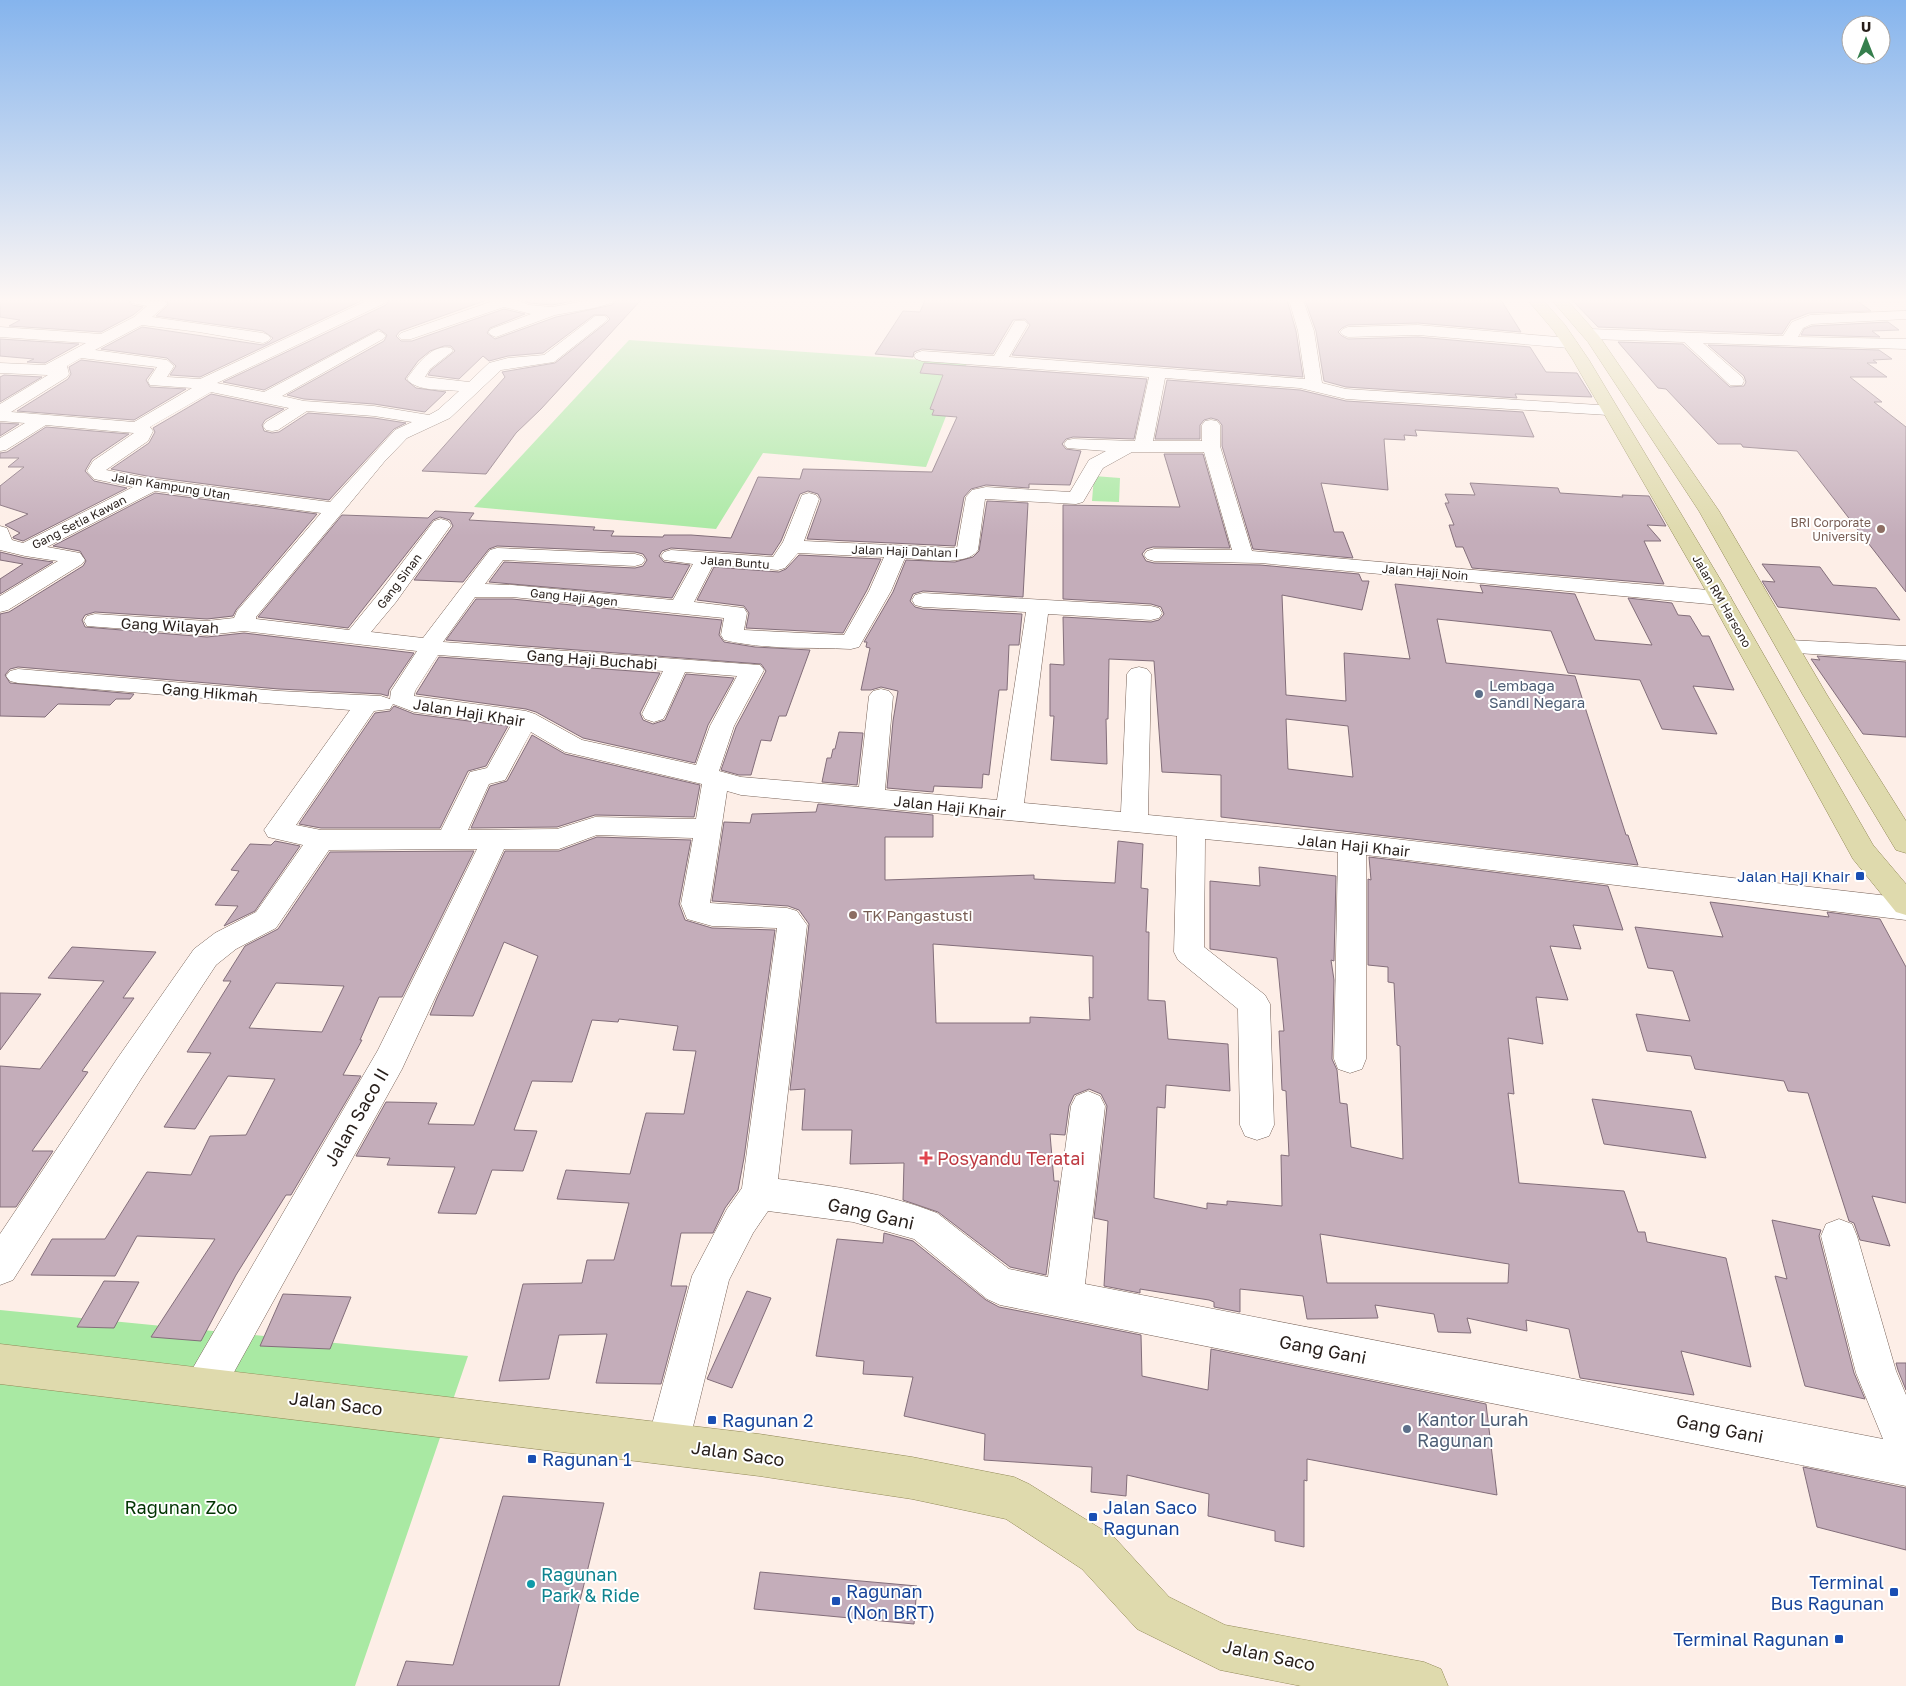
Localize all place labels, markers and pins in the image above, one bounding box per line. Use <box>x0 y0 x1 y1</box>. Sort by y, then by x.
place label: BRI Corporate University <box>1790 515 1871 544</box>
marker: BRI Corporate University <box>1875 523 1887 535</box>
place label: Lembaga Sandi Negara <box>1489 676 1585 711</box>
marker: Lembaga Sandi Negara <box>1473 688 1485 700</box>
place label: Jalan Haji Khair <box>1737 867 1850 885</box>
marker: Jalan Haji Khair <box>1854 870 1866 882</box>
place label: TK Pangastusti <box>863 906 972 924</box>
marker: TK Pangastusti <box>847 909 859 921</box>
place label: Posyandu Teratai <box>937 1147 1085 1169</box>
marker: Posyandu Teratai <box>919 1151 933 1165</box>
place label: Kantor Lurah Ragunan <box>1417 1408 1529 1451</box>
place label: Ragunan 2 <box>722 1409 813 1431</box>
marker: Ragunan 2 <box>706 1414 718 1426</box>
marker: Kantor Lurah Ragunan <box>1401 1423 1413 1435</box>
place label: Ragunan 1 <box>542 1448 632 1470</box>
marker: Ragunan 1 <box>526 1453 538 1465</box>
place label: Jalan Saco Ragunan <box>1103 1496 1197 1539</box>
marker: Jalan Saco Ragunan <box>1087 1511 1099 1523</box>
place label: Ragunan Park & Ride <box>541 1563 640 1606</box>
place label: Terminal Bus Ragunan <box>1771 1571 1884 1614</box>
marker: Ragunan Park & Ride <box>525 1578 537 1590</box>
place label: Ragunan (Non BRT) <box>846 1580 935 1623</box>
marker: Terminal Bus Ragunan <box>1888 1586 1900 1598</box>
marker: Ragunan (Non BRT) <box>830 1595 842 1607</box>
place label: Terminal Ragunan <box>1673 1628 1829 1650</box>
marker: Terminal Ragunan <box>1833 1633 1845 1645</box>

